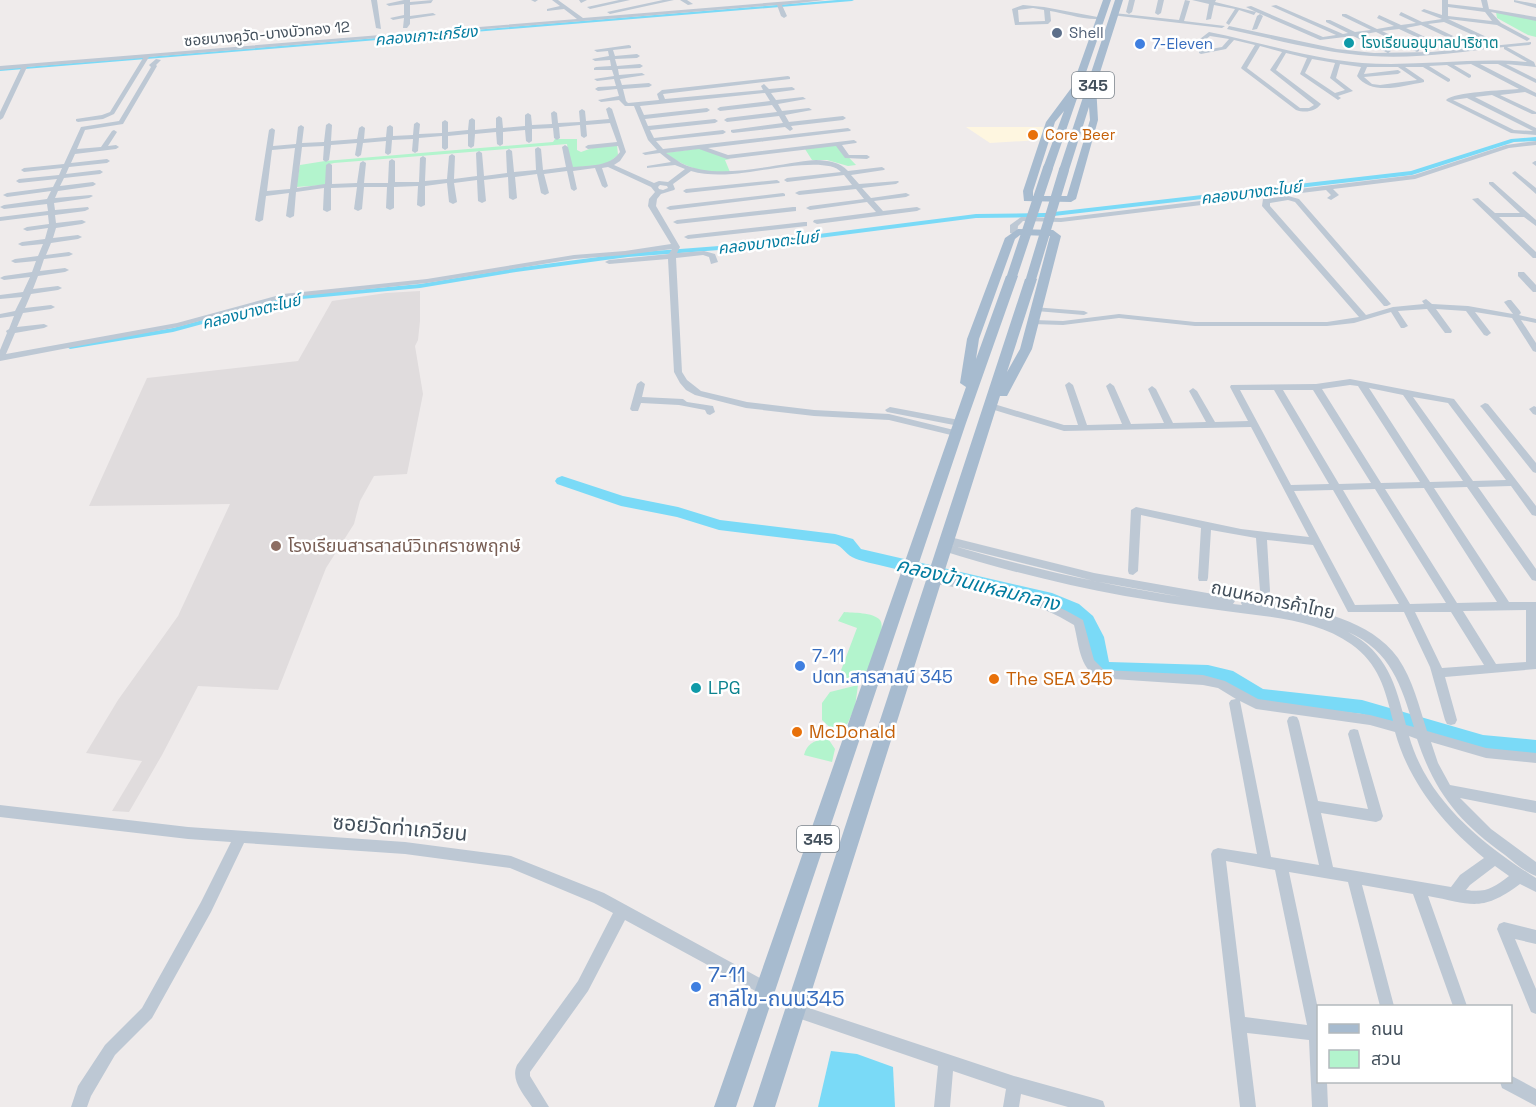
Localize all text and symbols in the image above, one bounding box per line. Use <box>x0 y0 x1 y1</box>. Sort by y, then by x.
street label: ซอยบางคูวัด-บางบัวทอง 12 <box>183 17 351 50</box>
water label: คลองเกาะเกรียง <box>374 20 480 50</box>
place label: Shell <box>1069 23 1104 42</box>
marker: Shell <box>1050 26 1064 40</box>
place label: โรงเรียนอนุบาลปาริชาต <box>1361 33 1498 52</box>
place label: 7-Eleven <box>1152 34 1213 53</box>
marker: โรงเรียนอนุบาลปาริชาต <box>1342 36 1356 50</box>
marker: 7-Eleven <box>1133 37 1147 51</box>
road number: 345 <box>1072 72 1114 98</box>
place label: Core Beer <box>1045 125 1116 144</box>
marker: Core Beer <box>1026 128 1040 142</box>
water label: คลองบางตะไนย์ <box>1200 176 1306 209</box>
water label: คลองบางตะไนย์ <box>717 226 823 259</box>
water label: คลองบางตะไนย์ <box>200 288 306 334</box>
place label: โรงเรียนสารสาสน์วิเทศราชพฤกษ์ <box>288 534 521 557</box>
marker: โรงเรียนสารสาสน์วิเทศราชพฤกษ์ <box>269 539 283 553</box>
water label: คลองบ้านแหลมกลาง <box>894 551 1064 617</box>
street label: ถนนหอการค้าไทย <box>1209 575 1337 624</box>
place label: 7-11 ปตท.สารสาสน์ 345 <box>812 644 953 688</box>
marker: 7-11 ปตท.สารสาสน์ 345 <box>793 659 807 673</box>
place label: The SEA 345 <box>1006 667 1113 690</box>
marker: The SEA 345 <box>987 672 1001 686</box>
place label: LPG <box>708 676 741 699</box>
marker: LPG <box>689 681 703 695</box>
place label: McDonald <box>809 720 896 743</box>
marker: McDonald <box>790 725 804 739</box>
street label: ซอยวัดท่าเกวียน <box>331 808 469 847</box>
road number: 345 <box>797 826 839 852</box>
place label: 7-11 สาลีโข-ถนน345 <box>708 961 845 1012</box>
marker: 7-11 สาลีโข-ถนน345 <box>689 980 703 994</box>
legend <box>1317 1005 1512 1083</box>
text: ถนน <box>1371 1017 1404 1040</box>
text: สวน <box>1371 1047 1401 1070</box>

